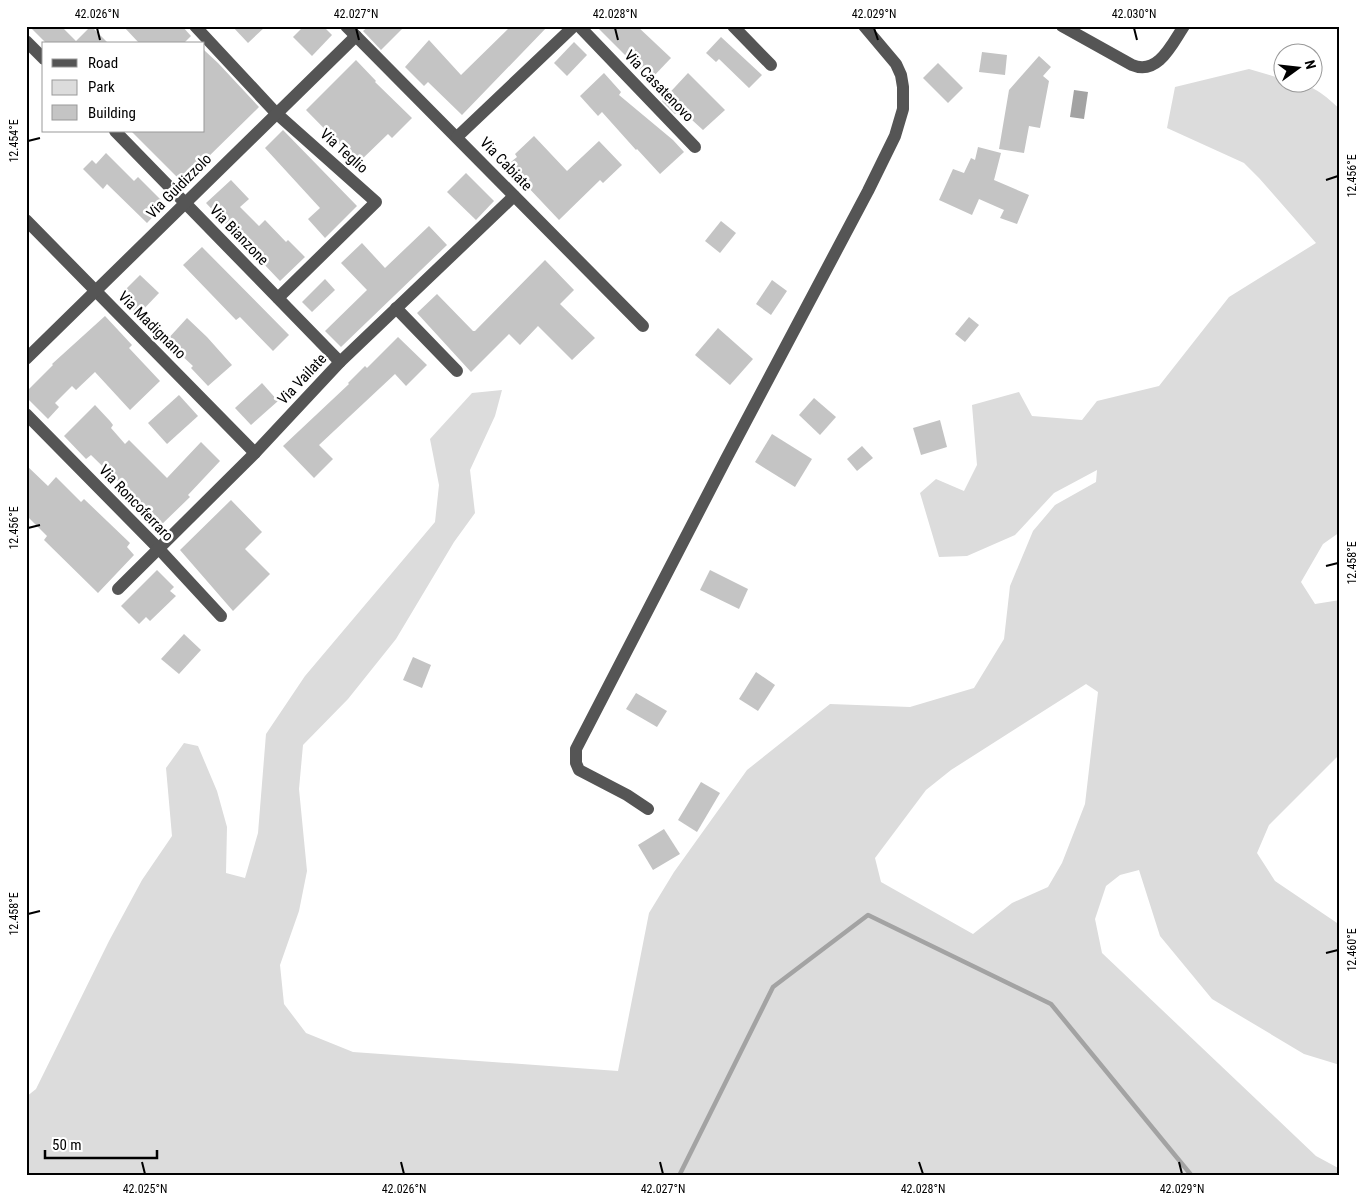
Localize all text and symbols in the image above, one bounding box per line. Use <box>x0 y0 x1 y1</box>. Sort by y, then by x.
text: 42.026°N <box>75 7 119 21</box>
text: 42.027°N <box>334 7 378 21</box>
text: 42.028°N <box>593 7 637 21</box>
text: 42.029°N <box>852 7 896 21</box>
text: 42.030°N <box>1112 7 1156 21</box>
legend <box>42 42 205 132</box>
north arrow <box>1274 42 1324 92</box>
street label: Via Casatenovo <box>621 47 697 125</box>
text: Road <box>88 54 118 72</box>
text: N <box>1302 58 1319 71</box>
text: Park <box>88 78 115 96</box>
text: Building <box>88 104 136 122</box>
text: 12.454°E <box>7 119 21 163</box>
street label: Via Teglio <box>316 125 372 177</box>
street label: Via Cabiate <box>476 133 536 195</box>
street label: Via Guidizzolo <box>143 150 215 222</box>
text: 12.456°E <box>1345 154 1359 198</box>
street label: Via Bianzone <box>206 201 272 269</box>
street label: Via Madignano <box>114 287 190 363</box>
street label: Via Vailate <box>274 350 330 408</box>
street label: Via Roncoferraro <box>95 461 177 545</box>
text: 12.456°E <box>7 506 21 550</box>
text: 12.458°E <box>1345 541 1359 585</box>
text: 12.458°E <box>7 892 21 936</box>
text: 12.460°E <box>1345 928 1359 972</box>
scale bar <box>45 1127 158 1159</box>
text: 50 m <box>52 1136 82 1154</box>
text: 42.025°N <box>123 1182 167 1196</box>
text: 42.026°N <box>382 1182 426 1196</box>
text: 42.027°N <box>641 1182 685 1196</box>
text: 42.028°N <box>901 1182 945 1196</box>
text: 42.029°N <box>1160 1182 1204 1196</box>

